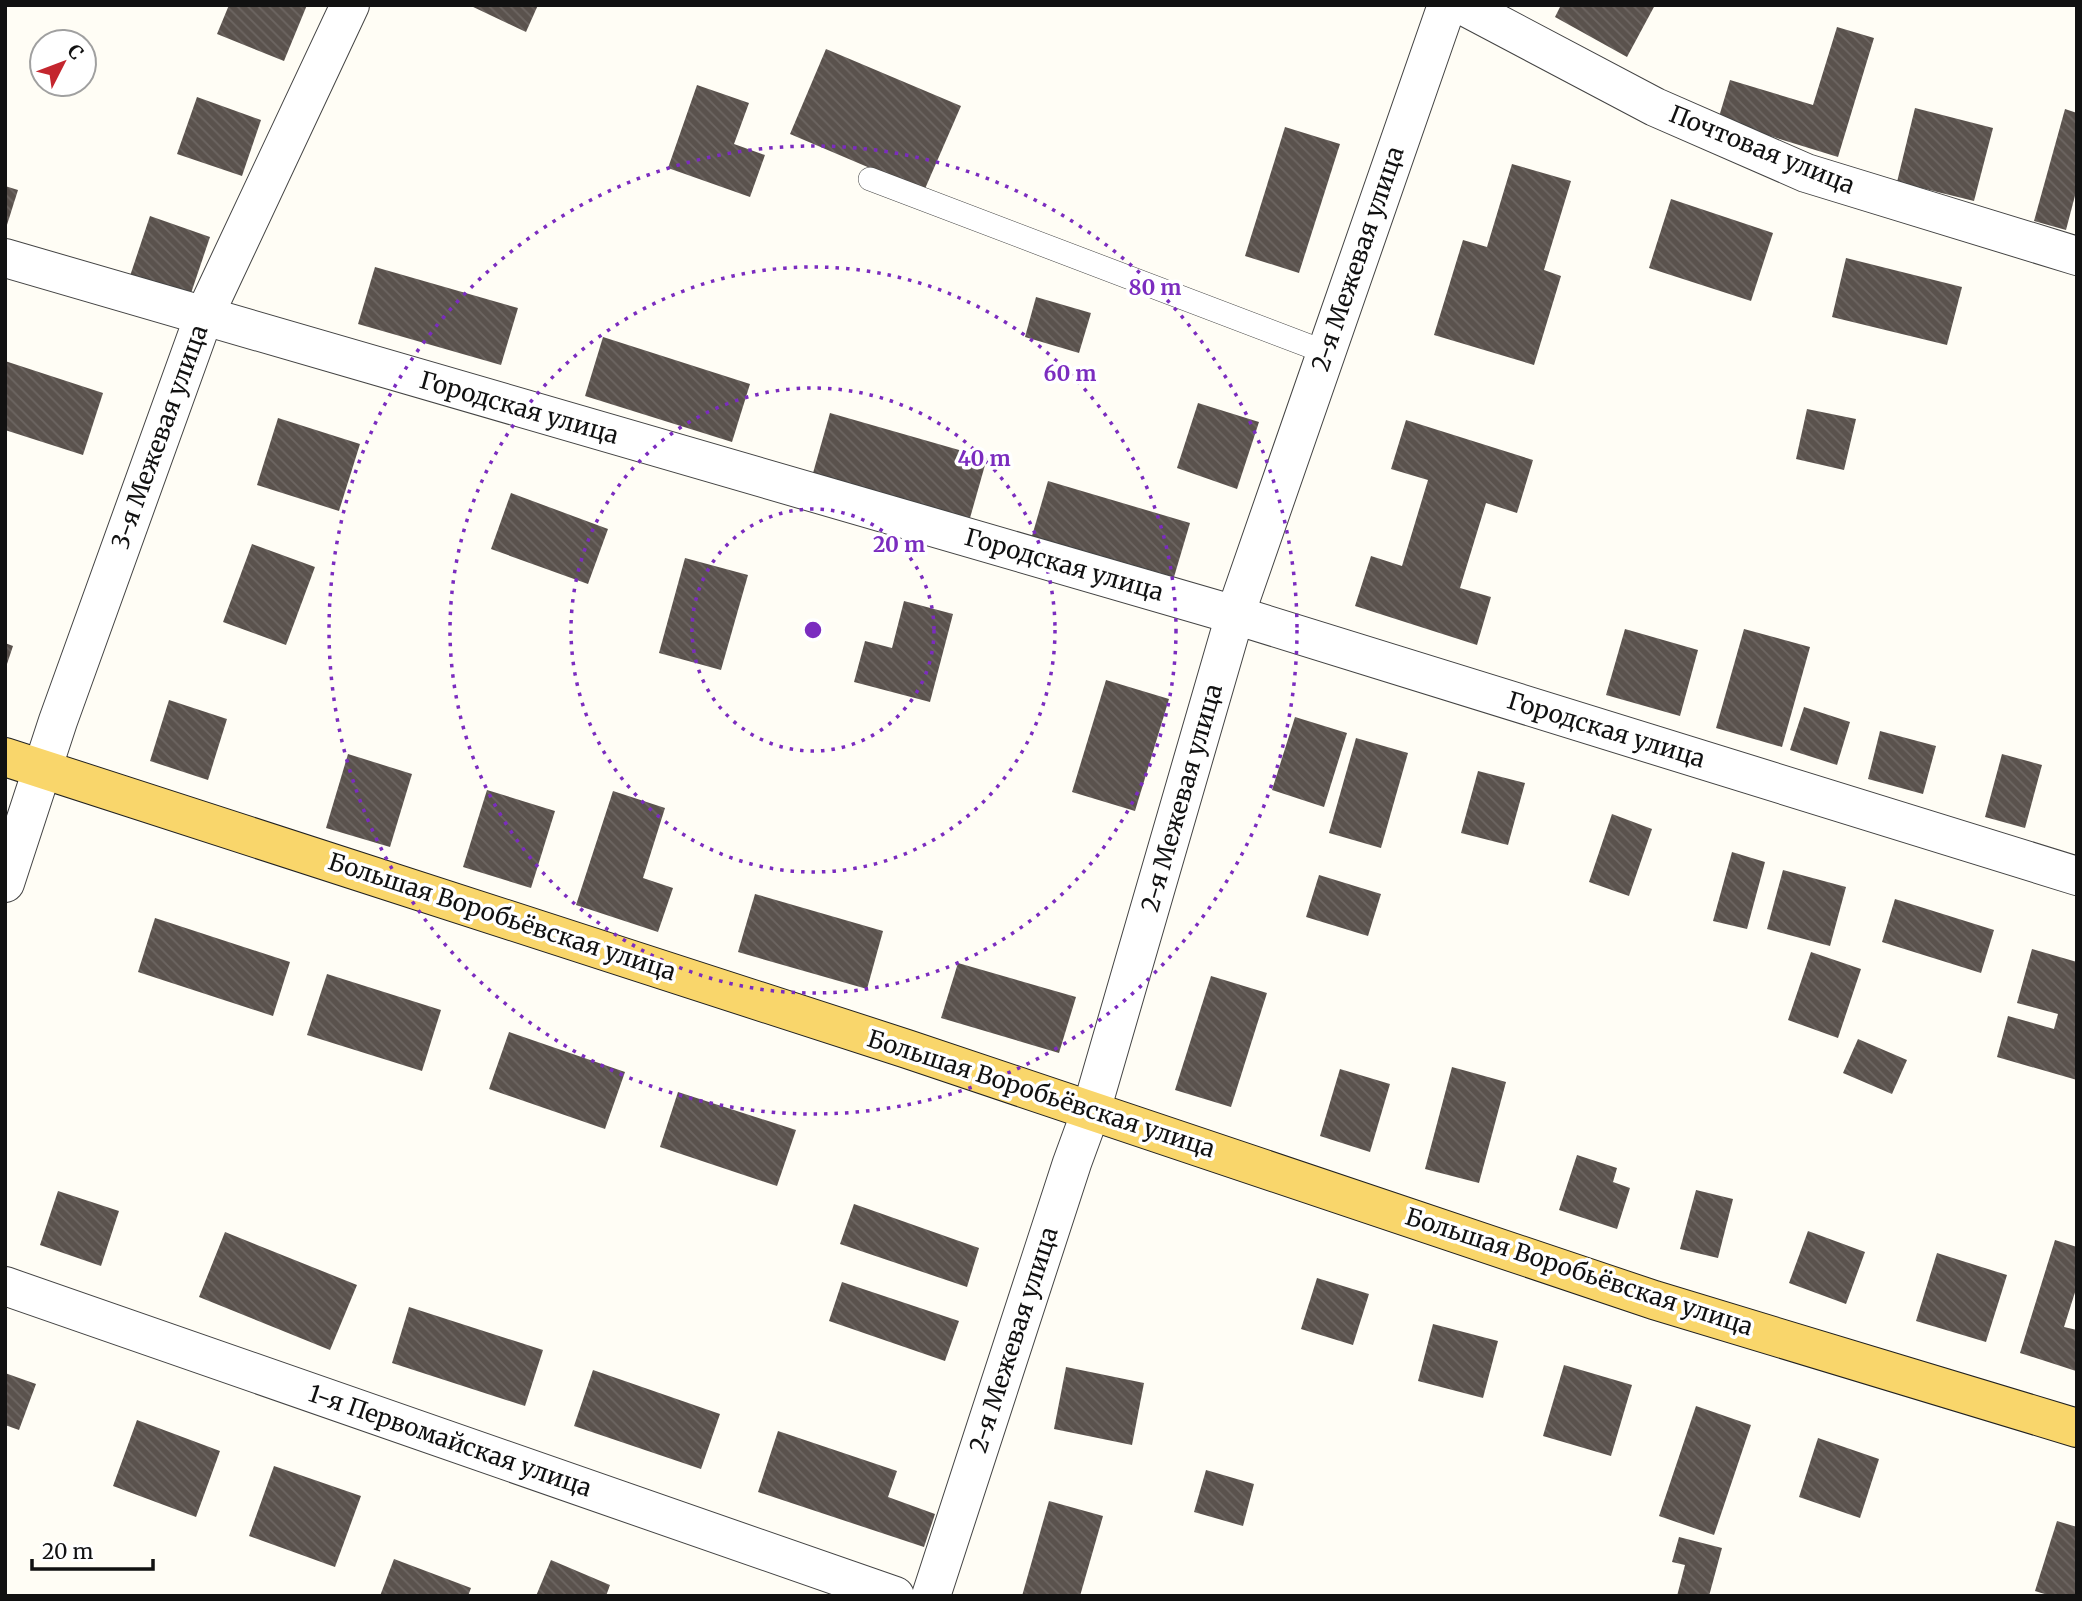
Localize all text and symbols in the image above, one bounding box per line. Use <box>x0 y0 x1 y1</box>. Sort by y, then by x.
north arrow <box>28 28 98 98</box>
text: С <box>62 39 89 64</box>
street label: Почтовая улица <box>1665 98 1859 201</box>
street label: 2-я Межевая улица <box>1304 142 1411 375</box>
text: 80 m <box>1129 274 1181 301</box>
street label: 3-я Межевая улица <box>105 320 215 553</box>
text: 60 m <box>1044 360 1096 387</box>
street label: Городская улица <box>416 364 622 451</box>
text: 40 m <box>957 445 1011 472</box>
street label: Городская улица <box>961 521 1167 608</box>
text: 20 m <box>873 531 925 558</box>
centre of rings <box>801 618 825 642</box>
street label: 2-я Межевая улица <box>1134 680 1229 915</box>
street label: Городская улица <box>1503 685 1709 774</box>
street label: Большая Воробьёвская улица <box>324 846 680 988</box>
street label: Большая Воробьёвская улица <box>863 1023 1219 1165</box>
street label: Большая Воробьёвская улица <box>1401 1201 1757 1343</box>
street label: 2-я Межевая улица <box>962 1223 1065 1457</box>
street label: 1-я Первомайская улица <box>305 1377 596 1504</box>
scale bar <box>32 1528 152 1572</box>
text: 20 m <box>42 1538 94 1565</box>

